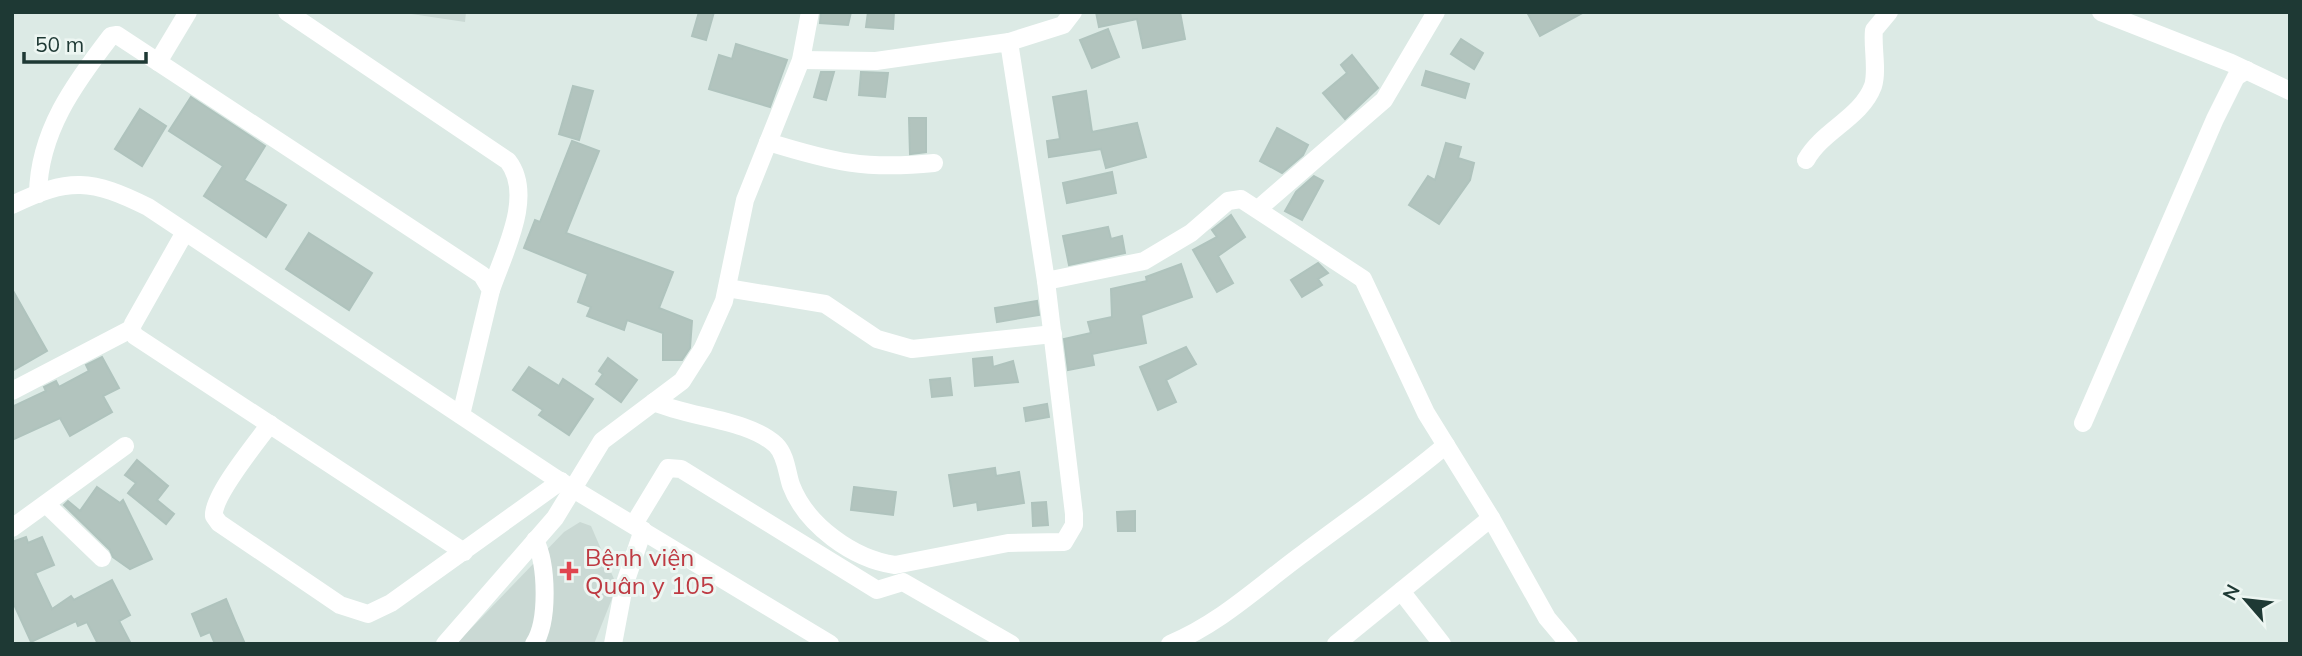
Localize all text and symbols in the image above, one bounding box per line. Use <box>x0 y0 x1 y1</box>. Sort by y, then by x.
scale bar <box>24 21 147 65</box>
text: 50 m <box>35 31 84 57</box>
place label: Bệnh viện Quân y 105 <box>585 542 714 600</box>
marker: Bệnh viện Quân y 105 <box>559 561 579 581</box>
north arrow <box>2211 565 2281 635</box>
text: N <box>2217 580 2245 604</box>

